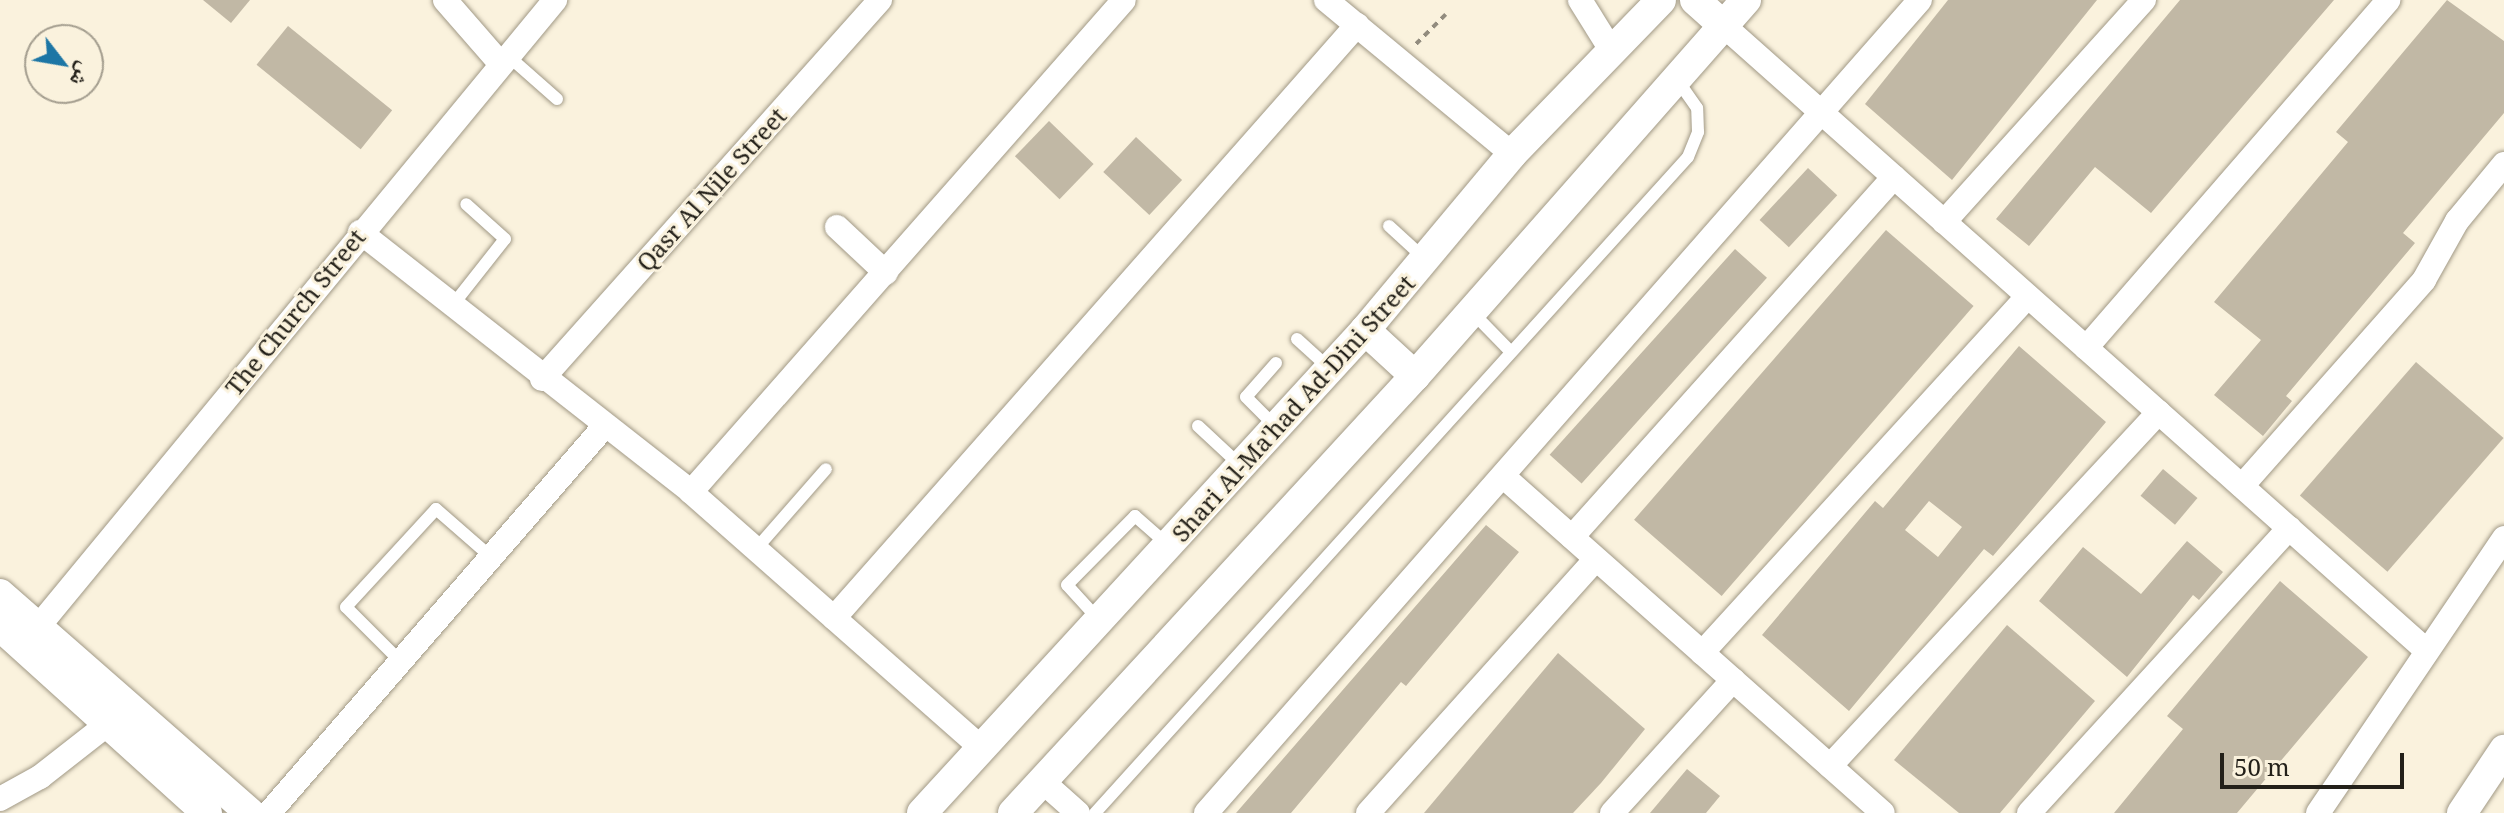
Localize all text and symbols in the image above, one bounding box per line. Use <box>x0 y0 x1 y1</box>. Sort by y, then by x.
north arrow <box>24 24 104 104</box>
text: ش <box>64 58 102 93</box>
street label: Qasr Al Nile Street <box>630 101 792 277</box>
street label: The Church Street <box>219 223 371 401</box>
street label: Shari Al-Ma'had Ad-Dini Street <box>1166 269 1420 547</box>
scale bar <box>2224 737 2408 787</box>
text: 50 m <box>2234 750 2290 783</box>

